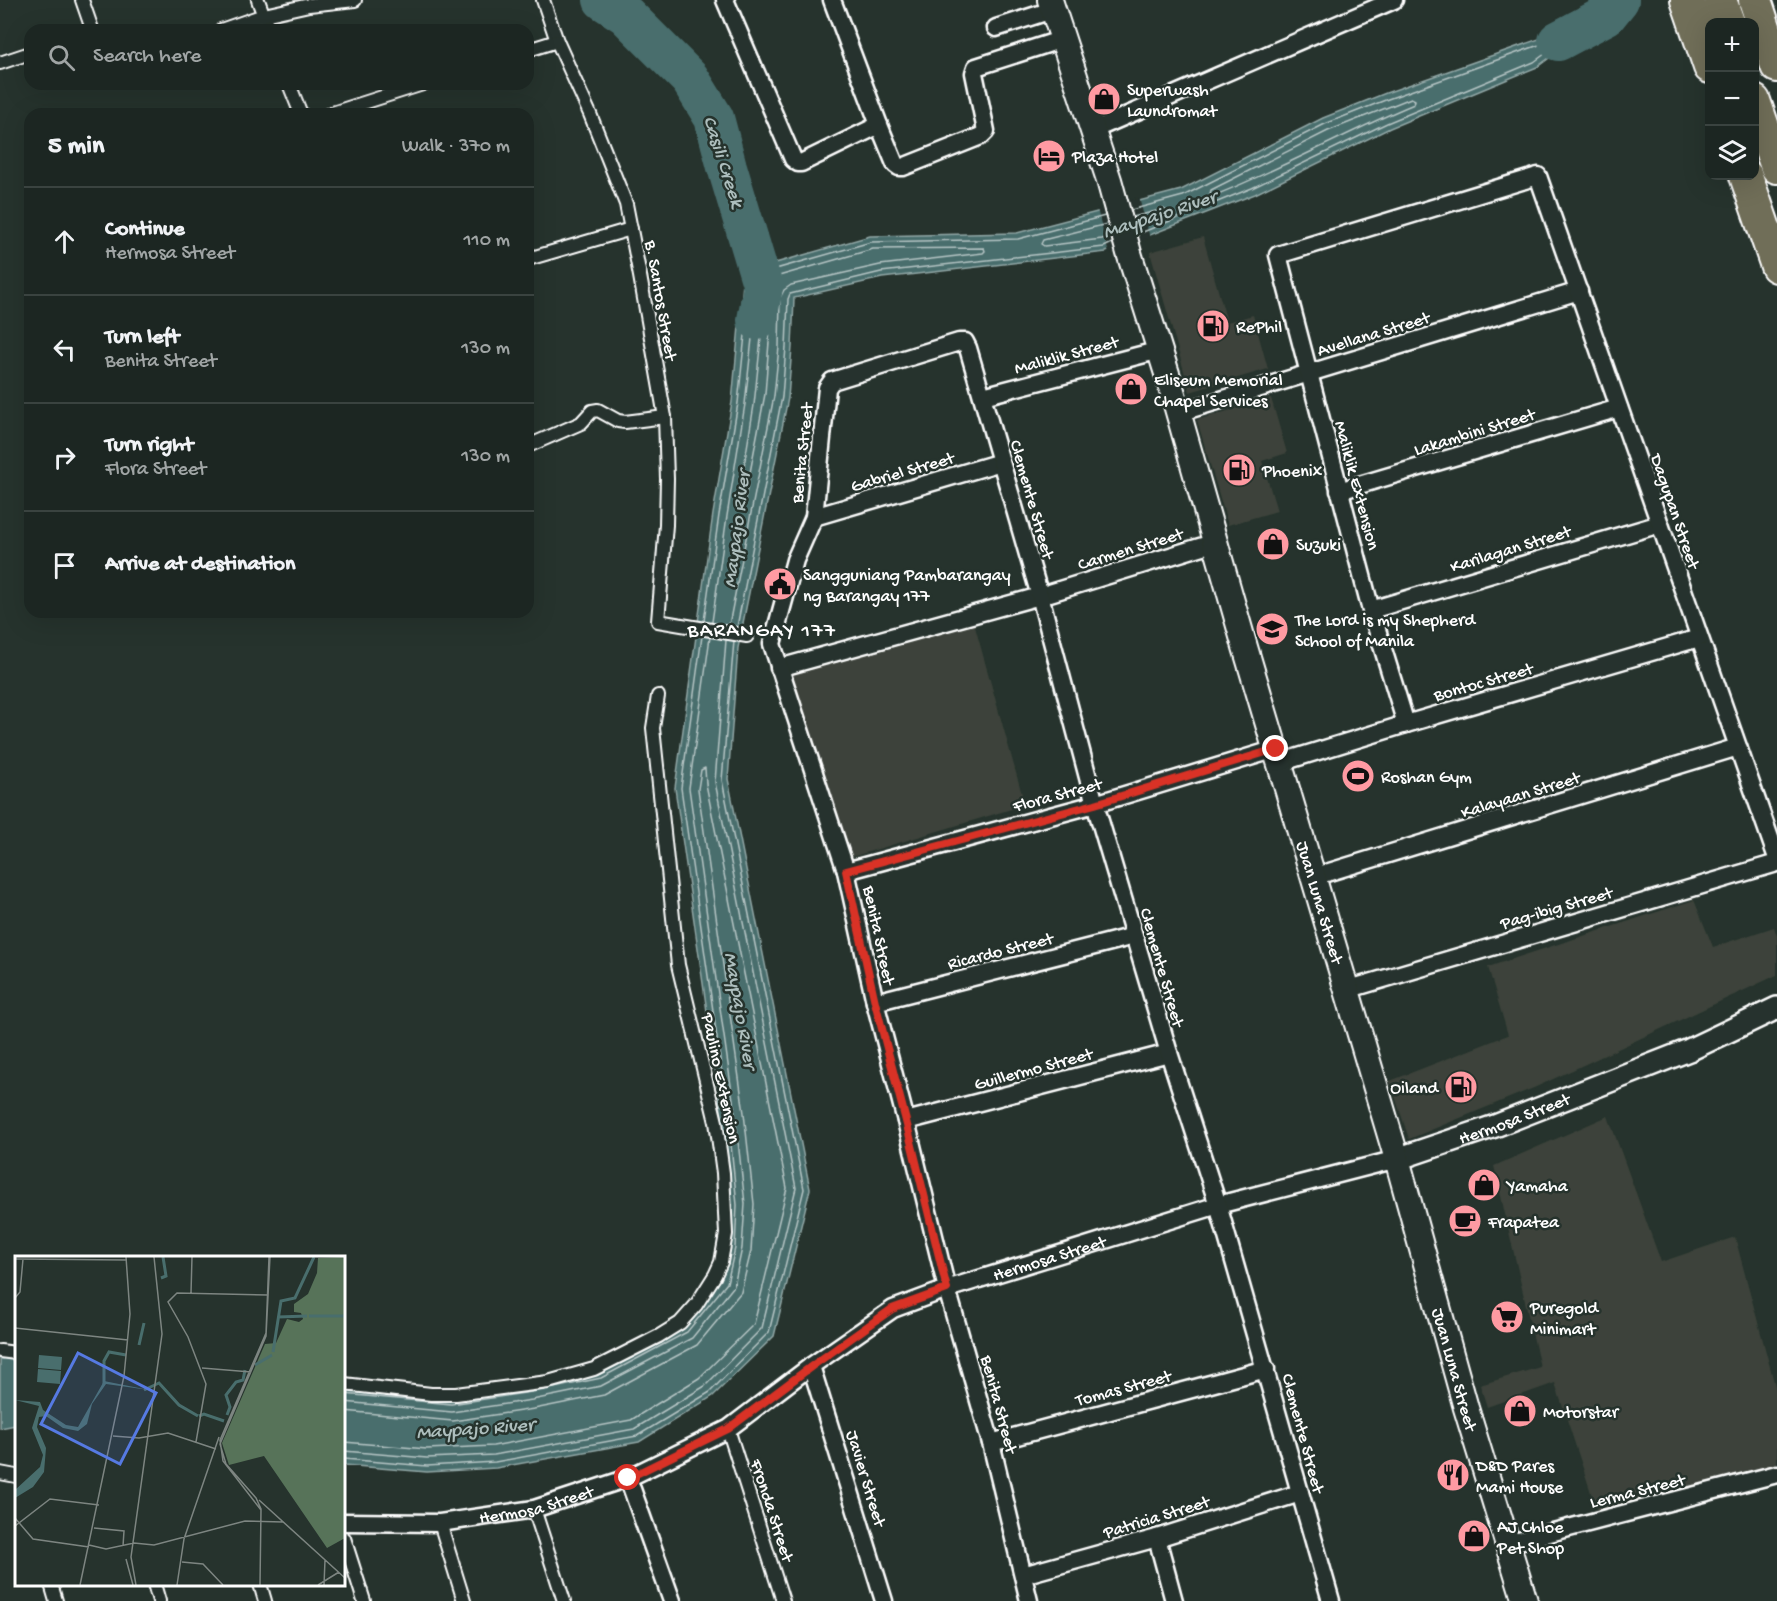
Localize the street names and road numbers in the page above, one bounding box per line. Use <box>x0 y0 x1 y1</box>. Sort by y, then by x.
street label: B. Santos Street <box>638 238 681 364</box>
street label: Avellana Street <box>1315 308 1434 362</box>
street label: Maliklik Street <box>1012 332 1122 380</box>
street label: Benita Street <box>788 401 819 505</box>
street label: Lakambini Street <box>1412 405 1539 462</box>
street label: Maliklik Extension <box>1328 419 1383 553</box>
street label: Clemente Street <box>1004 438 1058 563</box>
street label: Gabriel Street <box>849 448 958 498</box>
street label: Dagupan Street <box>1644 451 1704 574</box>
street label: Karilagan Street <box>1448 522 1575 579</box>
street label: Carmen Street <box>1076 524 1187 576</box>
street label: Bontoc Street <box>1431 659 1537 708</box>
street label: Kalayaan Street <box>1459 768 1584 824</box>
street label: Flora Street <box>1010 774 1106 819</box>
street label: Juan Luna Street <box>1290 839 1347 968</box>
street label: Benita Street <box>857 883 899 988</box>
street label: Pag-ibig Street <box>1497 883 1617 936</box>
street label: Clemente Street <box>1134 906 1188 1031</box>
street label: Ricardo Street <box>946 929 1057 976</box>
street label: Paulino Extension <box>695 1010 744 1146</box>
street label: Guillermo Street <box>972 1044 1097 1096</box>
street label: Hermosa Street <box>1457 1089 1575 1150</box>
street label: Hermosa Street <box>991 1232 1110 1287</box>
street label: Juan Luna Street <box>1426 1306 1481 1435</box>
street label: Benita Street <box>974 1352 1021 1458</box>
street label: Tomas Street <box>1073 1366 1175 1412</box>
street label: Clemente Street <box>1276 1372 1328 1497</box>
street label: Javier Street <box>840 1428 890 1531</box>
street label: Fronda Street <box>744 1456 798 1566</box>
street label: Lerma Street <box>1588 1470 1689 1514</box>
street label: Hermosa Street <box>478 1482 598 1530</box>
street label: Patricia Street <box>1100 1492 1214 1545</box>

